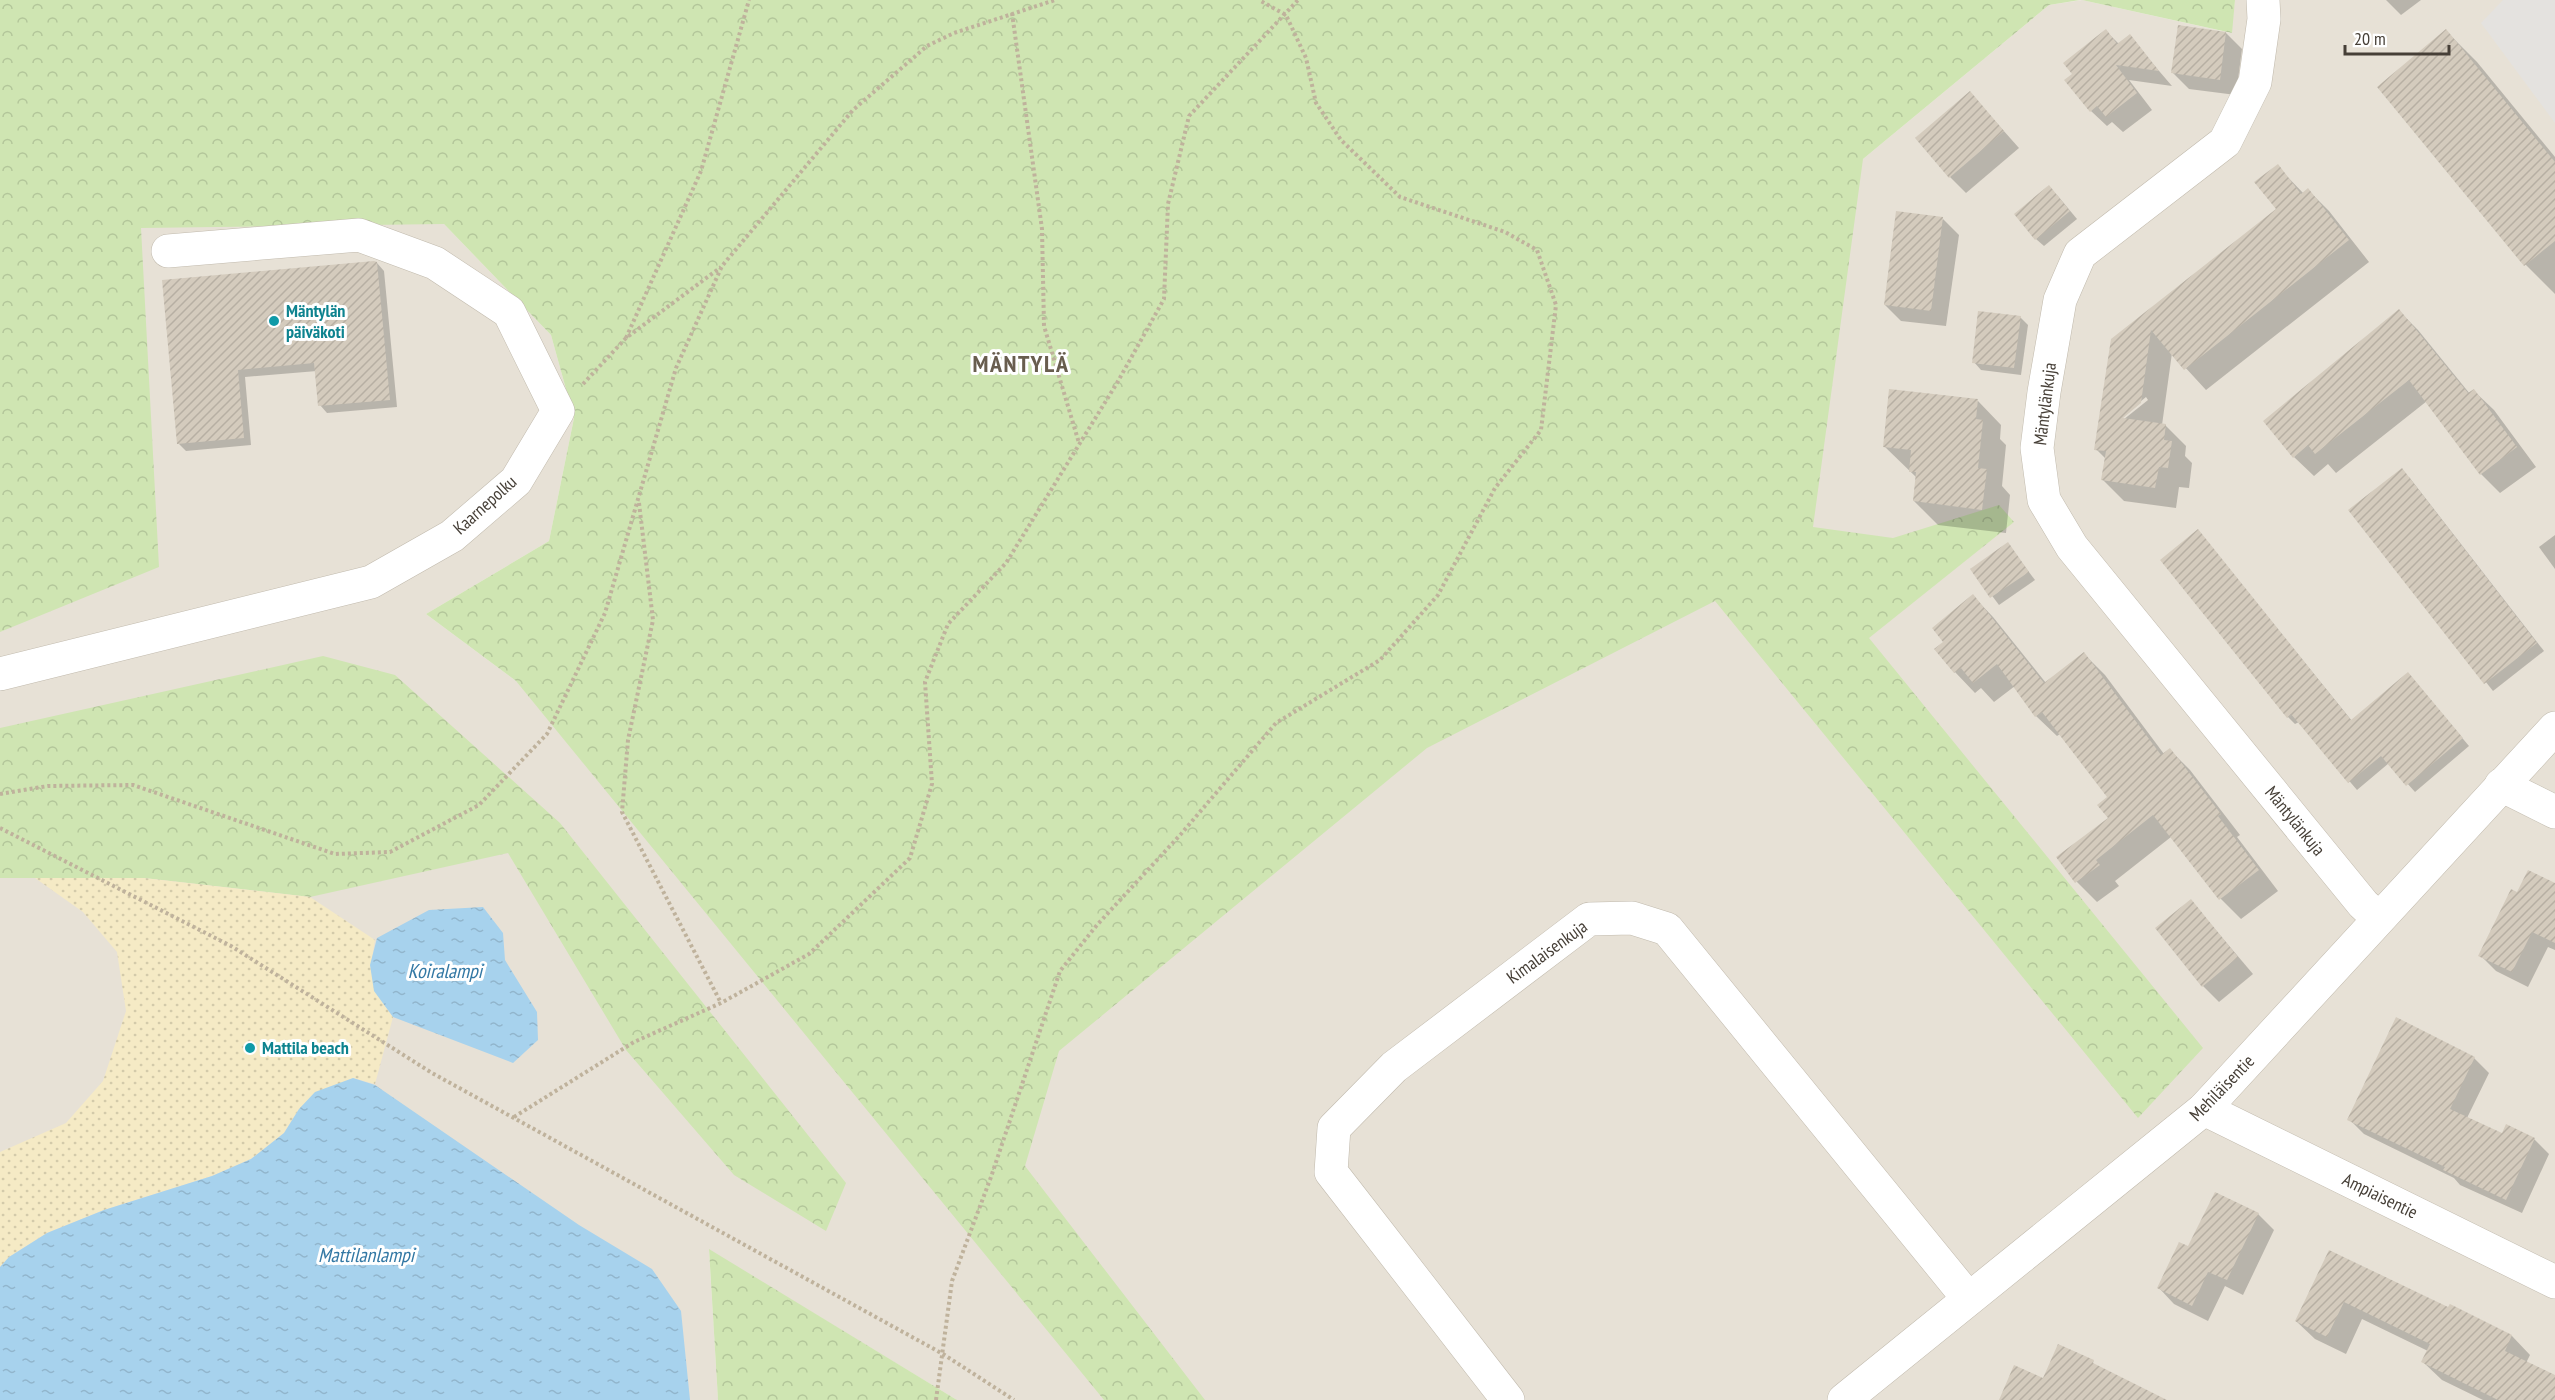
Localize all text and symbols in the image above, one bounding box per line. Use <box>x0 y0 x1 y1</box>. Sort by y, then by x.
scale bar <box>2345 18 2448 56</box>
text: 20 m <box>2354 27 2386 50</box>
place label: Mäntylän päiväkoti <box>286 299 345 343</box>
marker: Mäntylän päiväkoti <box>267 314 281 328</box>
district label: MÄNTYLÄ <box>973 348 1069 379</box>
street label: Mäntylänkuja <box>2028 361 2061 447</box>
street label: Kaarnepolku <box>448 470 521 539</box>
street label: Mäntylänkuja <box>2260 781 2331 860</box>
street label: Kimalaisenkuja <box>1502 915 1592 989</box>
water label: Koiralampi <box>408 958 485 984</box>
place label: Mattila beach <box>262 1036 349 1059</box>
marker: Mattila beach <box>243 1041 257 1055</box>
street label: Mehiläisentie <box>2184 1050 2259 1126</box>
street label: Ampiaisentie <box>2339 1168 2422 1224</box>
water label: Mattilanlampi <box>318 1242 417 1268</box>

